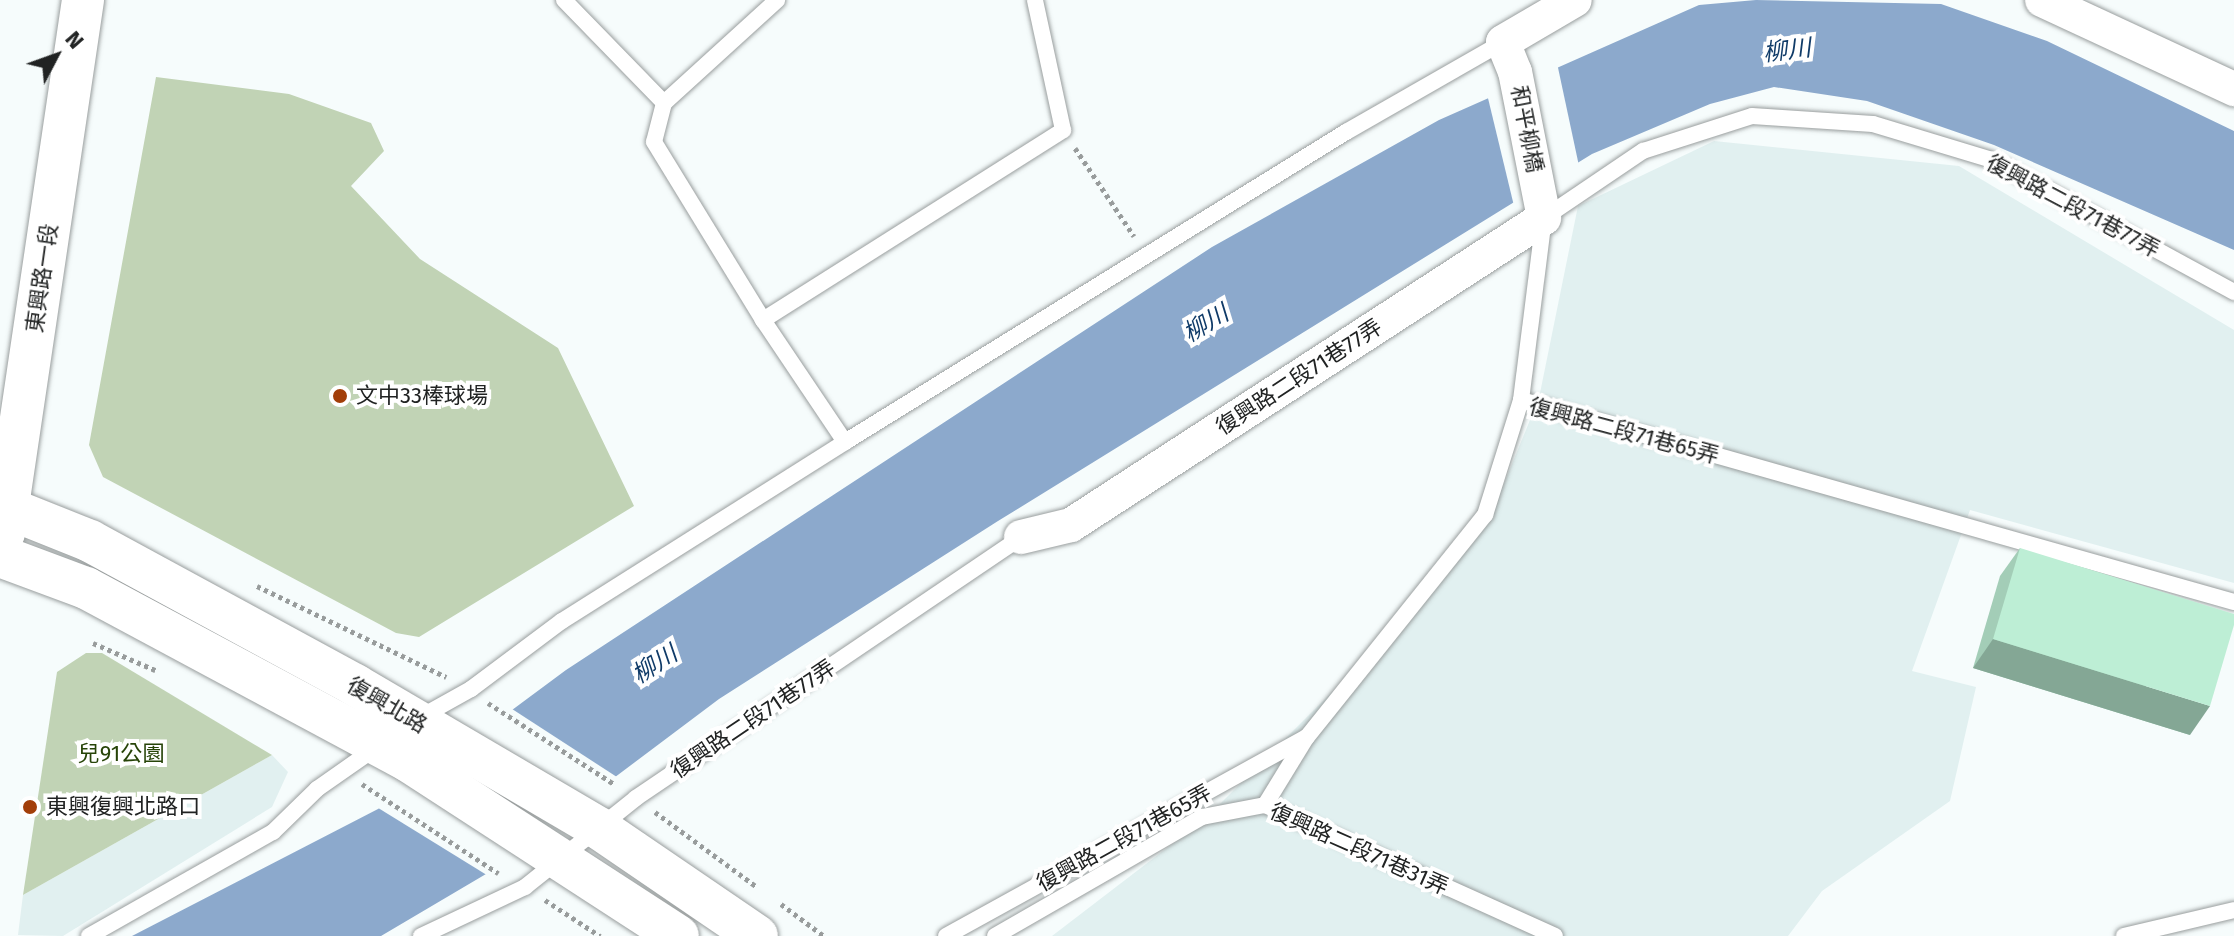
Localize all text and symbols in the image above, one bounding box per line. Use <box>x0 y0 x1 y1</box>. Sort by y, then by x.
north arrow <box>16 16 96 96</box>
text: N <box>60 26 89 54</box>
water label: 柳川 <box>1761 34 1813 68</box>
street label: 和平柳橋 <box>1506 83 1548 175</box>
street label: 復興路二段71巷77弄 <box>1982 149 2164 263</box>
street label: 東興路一段 <box>21 222 63 334</box>
water label: 柳川 <box>1178 299 1234 349</box>
street label: 復興路二段71巷77弄 <box>1211 314 1387 440</box>
place label: 文中33棒球場 <box>356 383 488 409</box>
marker: 文中33棒球場 <box>331 387 349 405</box>
street label: 復興路二段71巷65弄 <box>1526 393 1722 469</box>
water label: 柳川 <box>627 640 683 690</box>
street label: 復興路二段71巷77弄 <box>666 654 840 784</box>
street label: 復興北路 <box>342 672 432 738</box>
park label: 兒91公園 <box>78 741 164 767</box>
street label: 復興路二段71巷65弄 <box>1032 779 1216 897</box>
place label: 東興復興北路口 <box>46 794 200 820</box>
marker: 東興復興北路口 <box>21 798 39 816</box>
street label: 復興路二段71巷31弄 <box>1266 798 1452 900</box>

